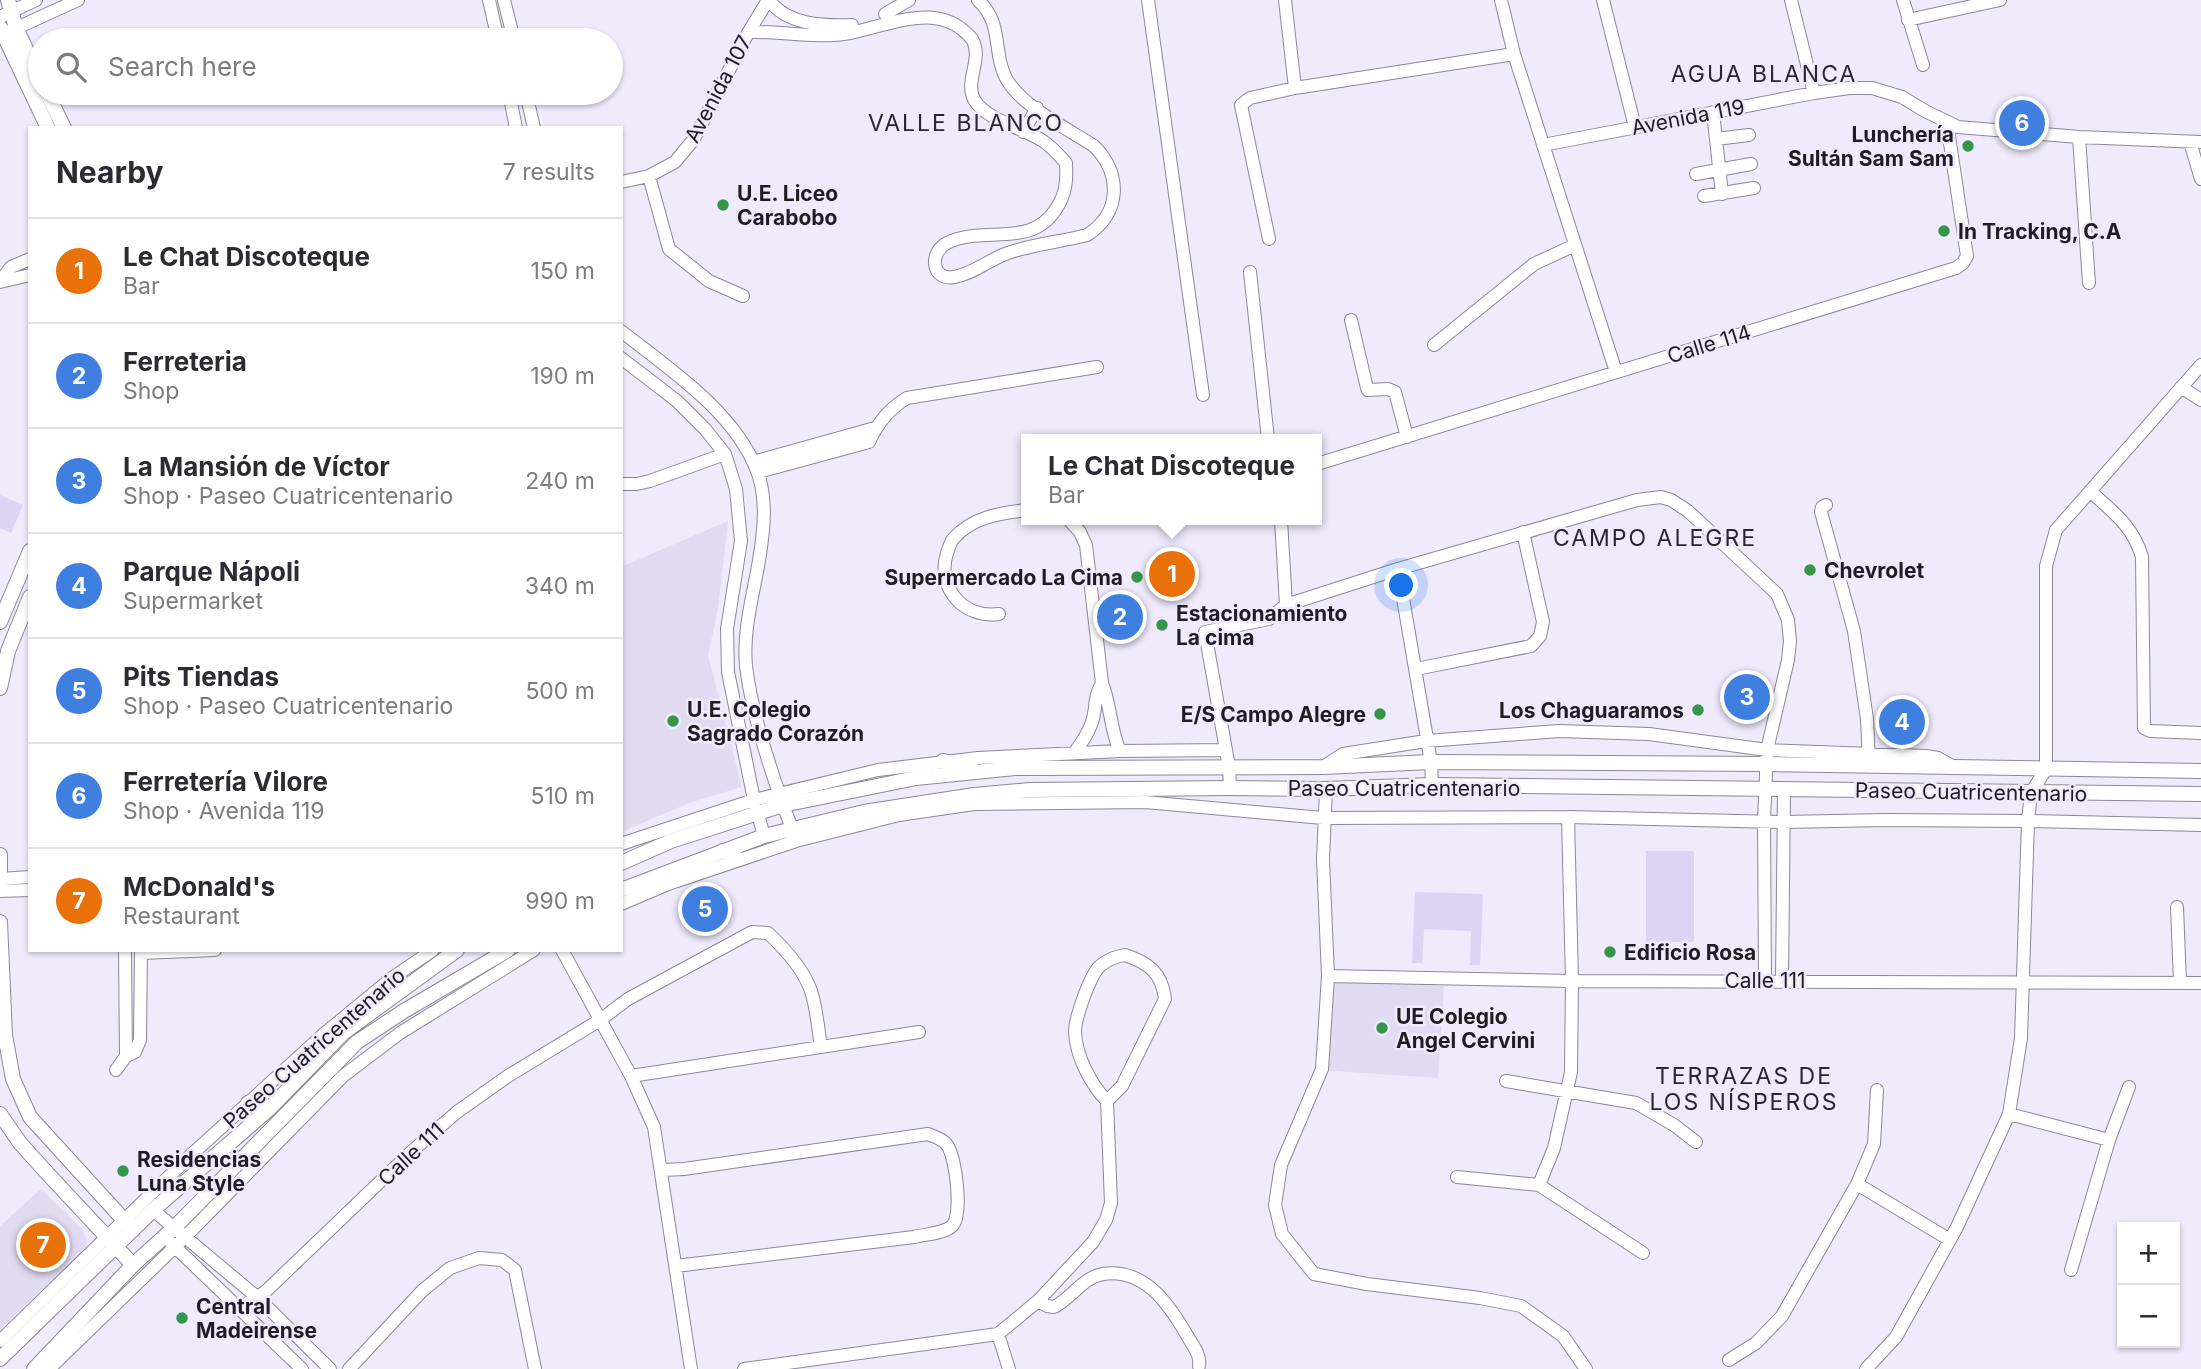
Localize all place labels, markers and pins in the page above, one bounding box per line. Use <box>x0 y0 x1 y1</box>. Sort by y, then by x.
pin: 6 <box>1999 97 2045 149</box>
place label: Lunchería Sultán Sam Sam <box>1788 122 1954 171</box>
marker: Lunchería Sultán Sam Sam <box>1960 138 1976 154</box>
place label: U.E. Liceo Carabobo <box>737 181 838 230</box>
marker: U.E. Liceo Carabobo <box>715 197 731 213</box>
place label: In Tracking, C.A <box>1958 219 2122 244</box>
marker: In Tracking, C.A <box>1936 223 1952 239</box>
pin: 1 <box>1149 548 1195 600</box>
place label: Chevrolet <box>1824 558 1924 583</box>
marker: Chevrolet <box>1802 562 1818 578</box>
place label: Supermercado La Cima <box>885 565 1123 590</box>
marker: Supermercado La Cima <box>1129 569 1145 585</box>
pin: 2 <box>1097 591 1143 643</box>
place label: Estacionamiento La cima <box>1176 601 1348 650</box>
marker: Estacionamiento La cima <box>1154 617 1170 633</box>
pin: 3 <box>1724 671 1770 723</box>
pin: 4 <box>1879 696 1925 748</box>
place label: U.E. Colegio Sagrado Corazón <box>687 697 864 746</box>
place label: Los Chaguaramos <box>1499 698 1684 723</box>
place label: E/S Campo Alegre <box>1181 702 1366 727</box>
marker: Los Chaguaramos <box>1690 702 1706 718</box>
marker: E/S Campo Alegre <box>1372 706 1388 722</box>
marker: U.E. Colegio Sagrado Corazón <box>665 713 681 729</box>
pin: 5 <box>682 883 728 935</box>
place label: Edificio Rosa <box>1624 940 1756 965</box>
marker: Edificio Rosa <box>1602 944 1618 960</box>
place label: UE Colegio Angel Cervini <box>1396 1004 1535 1053</box>
marker: UE Colegio Angel Cervini <box>1374 1020 1390 1036</box>
place label: Residencias Luna Style <box>137 1147 261 1196</box>
marker: Residencias Luna Style <box>115 1163 131 1179</box>
pin: 7 <box>20 1219 66 1271</box>
place label: Central Madeirense <box>196 1294 317 1343</box>
marker: Central Madeirense <box>174 1310 190 1326</box>

